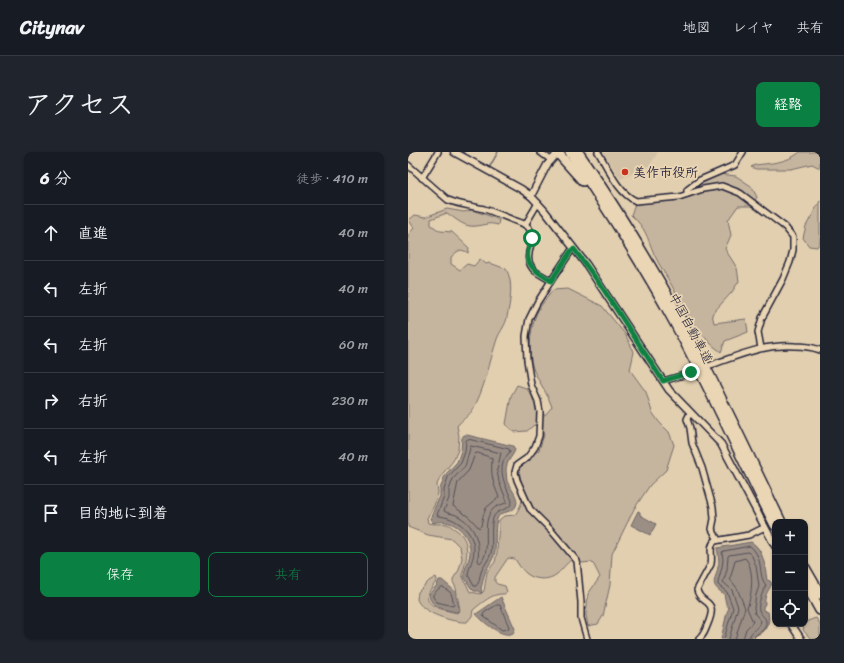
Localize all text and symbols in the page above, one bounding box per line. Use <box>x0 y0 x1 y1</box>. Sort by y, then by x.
text: Citynav <box>20 11 84 44</box>
text: 地図 <box>683 15 711 40</box>
text: レイヤ <box>733 15 774 40</box>
text: 共有 <box>796 15 824 40</box>
text: アクセス <box>24 80 134 129</box>
button: 経路 <box>756 82 820 127</box>
place label: 美作市役所 <box>633 161 698 184</box>
text: 6 分 <box>40 163 71 193</box>
text: 徒歩 · 410 m <box>296 167 368 190</box>
marker: 美作市役所 <box>620 167 630 177</box>
text: 直進 <box>78 220 108 246</box>
text: 40 m <box>338 221 368 244</box>
icon: ahead <box>40 222 62 244</box>
route start <box>523 229 541 247</box>
text: 左折 <box>78 276 108 302</box>
text: 40 m <box>338 277 368 300</box>
icon: left <box>40 278 62 300</box>
street label: 中国自動車道 <box>663 288 719 368</box>
text: 左折 <box>78 332 108 358</box>
text: 60 m <box>339 333 368 356</box>
icon: left <box>40 334 62 356</box>
route end <box>682 363 700 381</box>
text: 右折 <box>78 388 108 414</box>
text: 230 m <box>332 389 368 412</box>
icon: right <box>40 390 62 412</box>
text: 左折 <box>78 444 108 470</box>
text: 40 m <box>338 445 368 468</box>
icon: left <box>40 446 62 468</box>
text: 目的地に到着 <box>78 500 168 526</box>
icon: arrive <box>40 502 62 524</box>
map controls <box>772 519 808 627</box>
button: + <box>772 519 808 555</box>
button: 保存 <box>40 552 200 597</box>
button: 共有 <box>208 552 368 597</box>
button: − <box>772 555 808 591</box>
button: locate <box>772 591 808 627</box>

